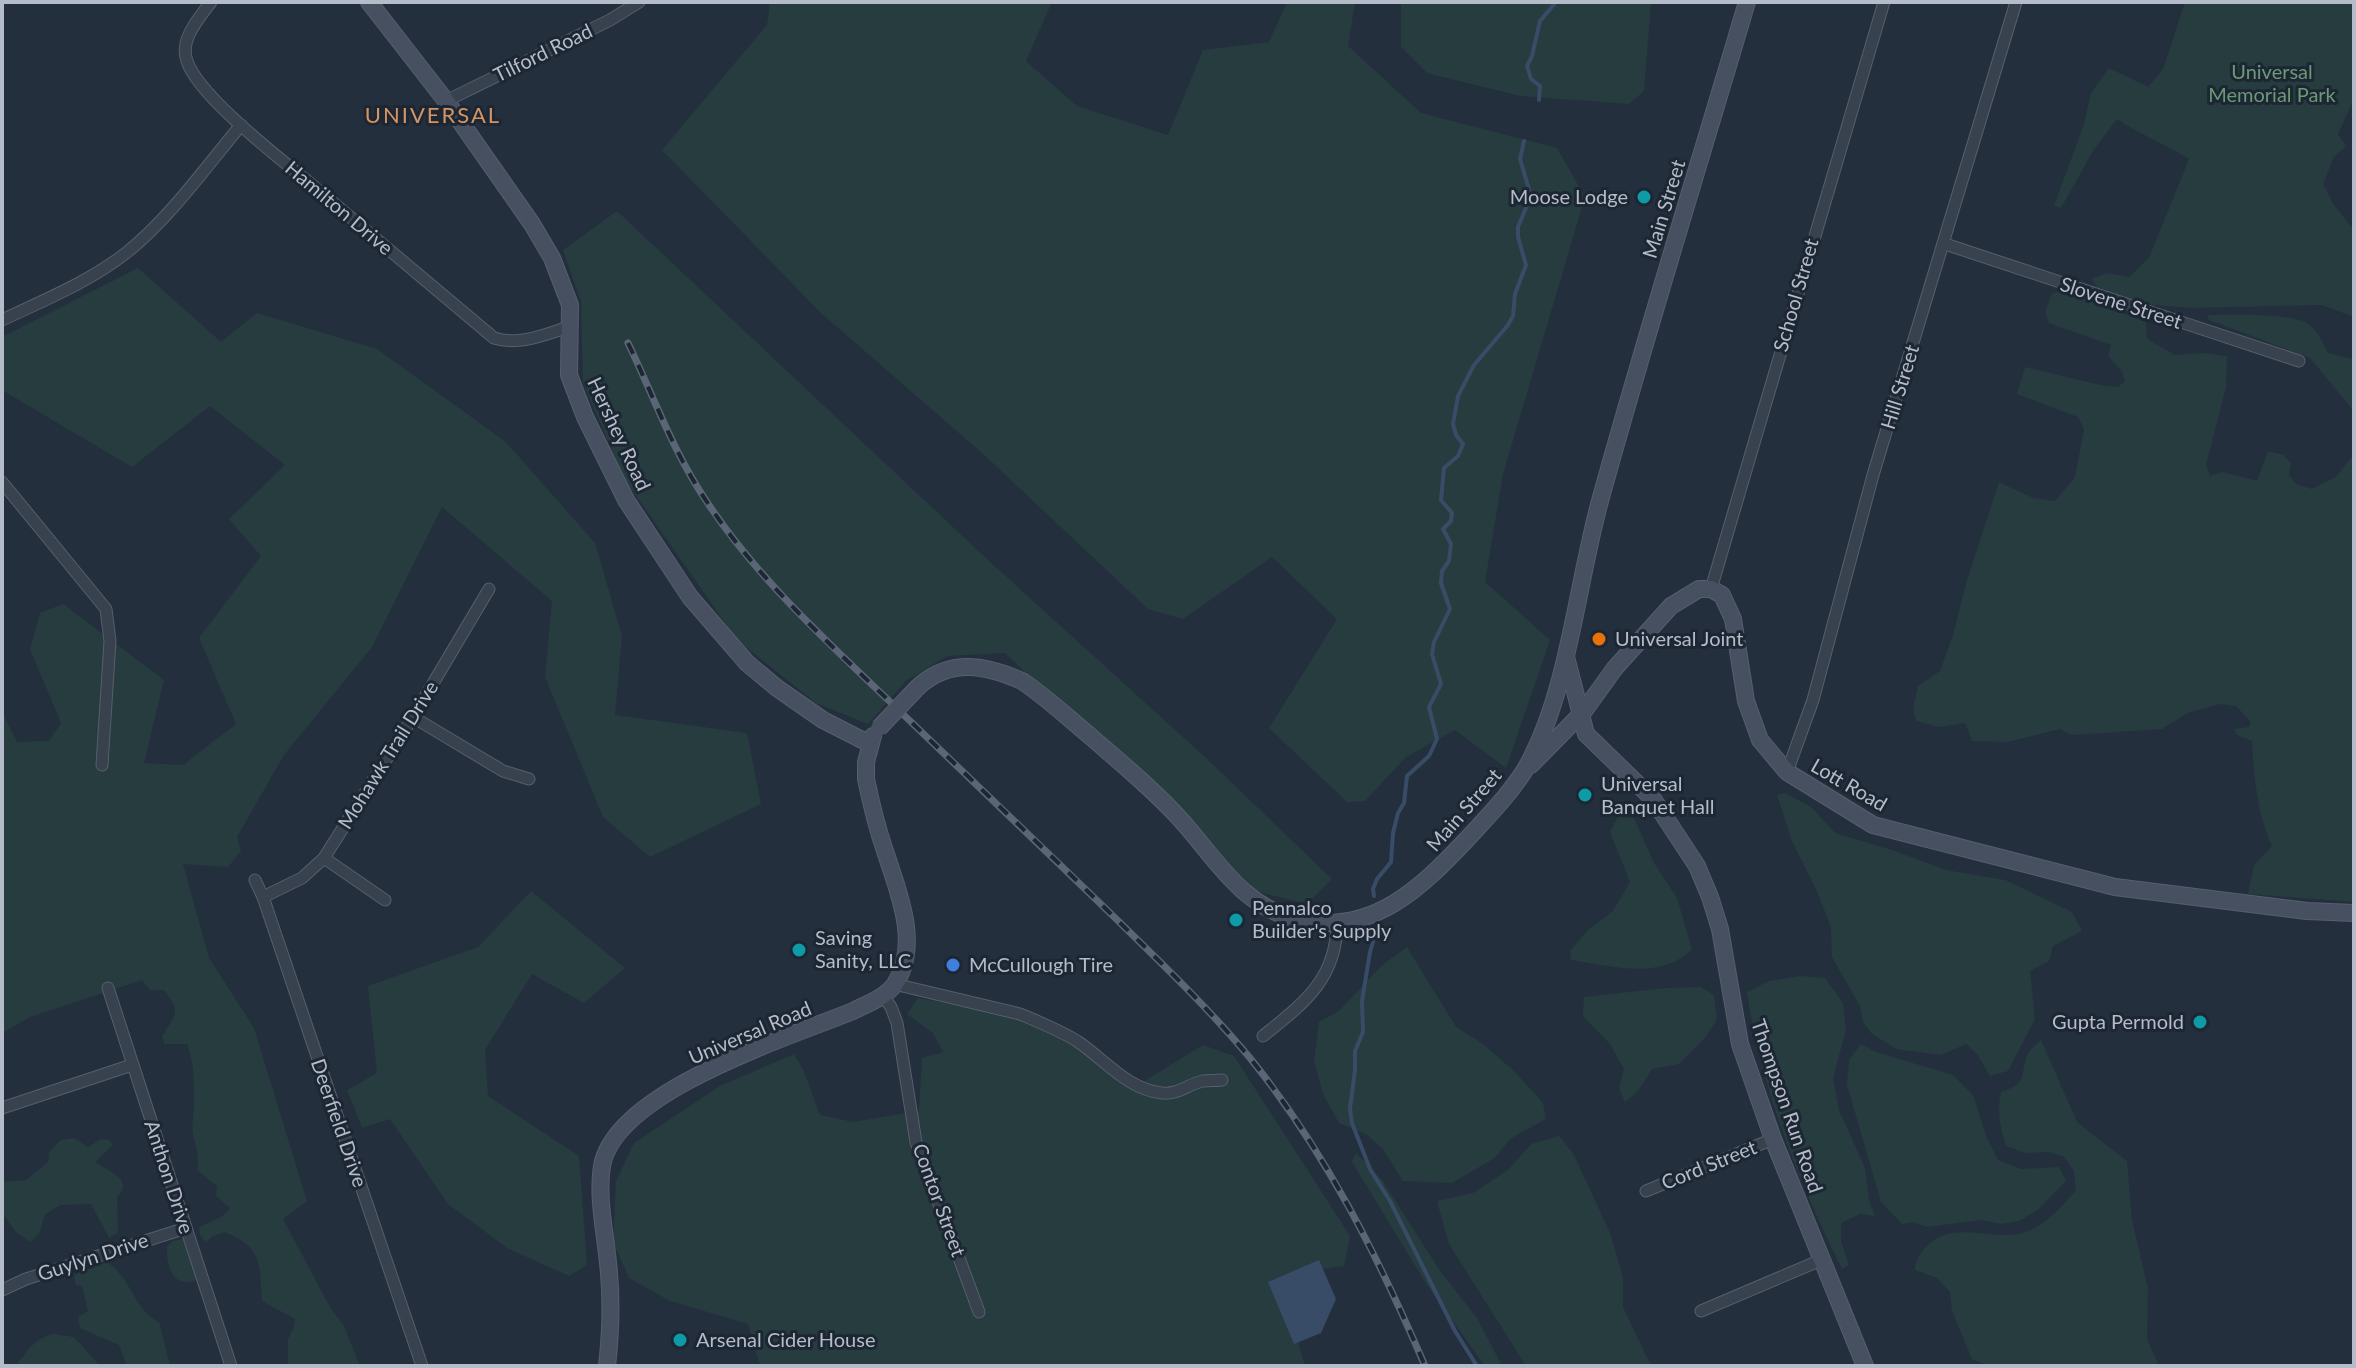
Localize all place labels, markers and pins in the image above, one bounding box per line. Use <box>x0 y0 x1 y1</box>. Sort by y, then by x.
place label: Moose Lodge <box>1510 184 1628 208</box>
marker: Moose Lodge <box>1635 188 1653 206</box>
place label: Universal Joint <box>1615 626 1743 650</box>
marker: Universal Joint <box>1590 630 1608 648</box>
place label: Universal Banquet Hall <box>1601 771 1714 818</box>
marker: Universal Banquet Hall <box>1576 786 1594 804</box>
place label: Pennalco Builder's Supply <box>1252 895 1392 942</box>
marker: Pennalco Builder's Supply <box>1227 911 1245 929</box>
place label: Saving Sanity, LLC <box>815 925 911 972</box>
marker: Saving Sanity, LLC <box>790 941 808 959</box>
place label: McCullough Tire <box>969 952 1113 976</box>
marker: McCullough Tire <box>944 956 962 974</box>
place label: Gupta Permold <box>2052 1009 2184 1033</box>
marker: Gupta Permold <box>2191 1013 2209 1031</box>
place label: Arsenal Cider House <box>696 1327 875 1351</box>
marker: Arsenal Cider House <box>671 1331 689 1349</box>

